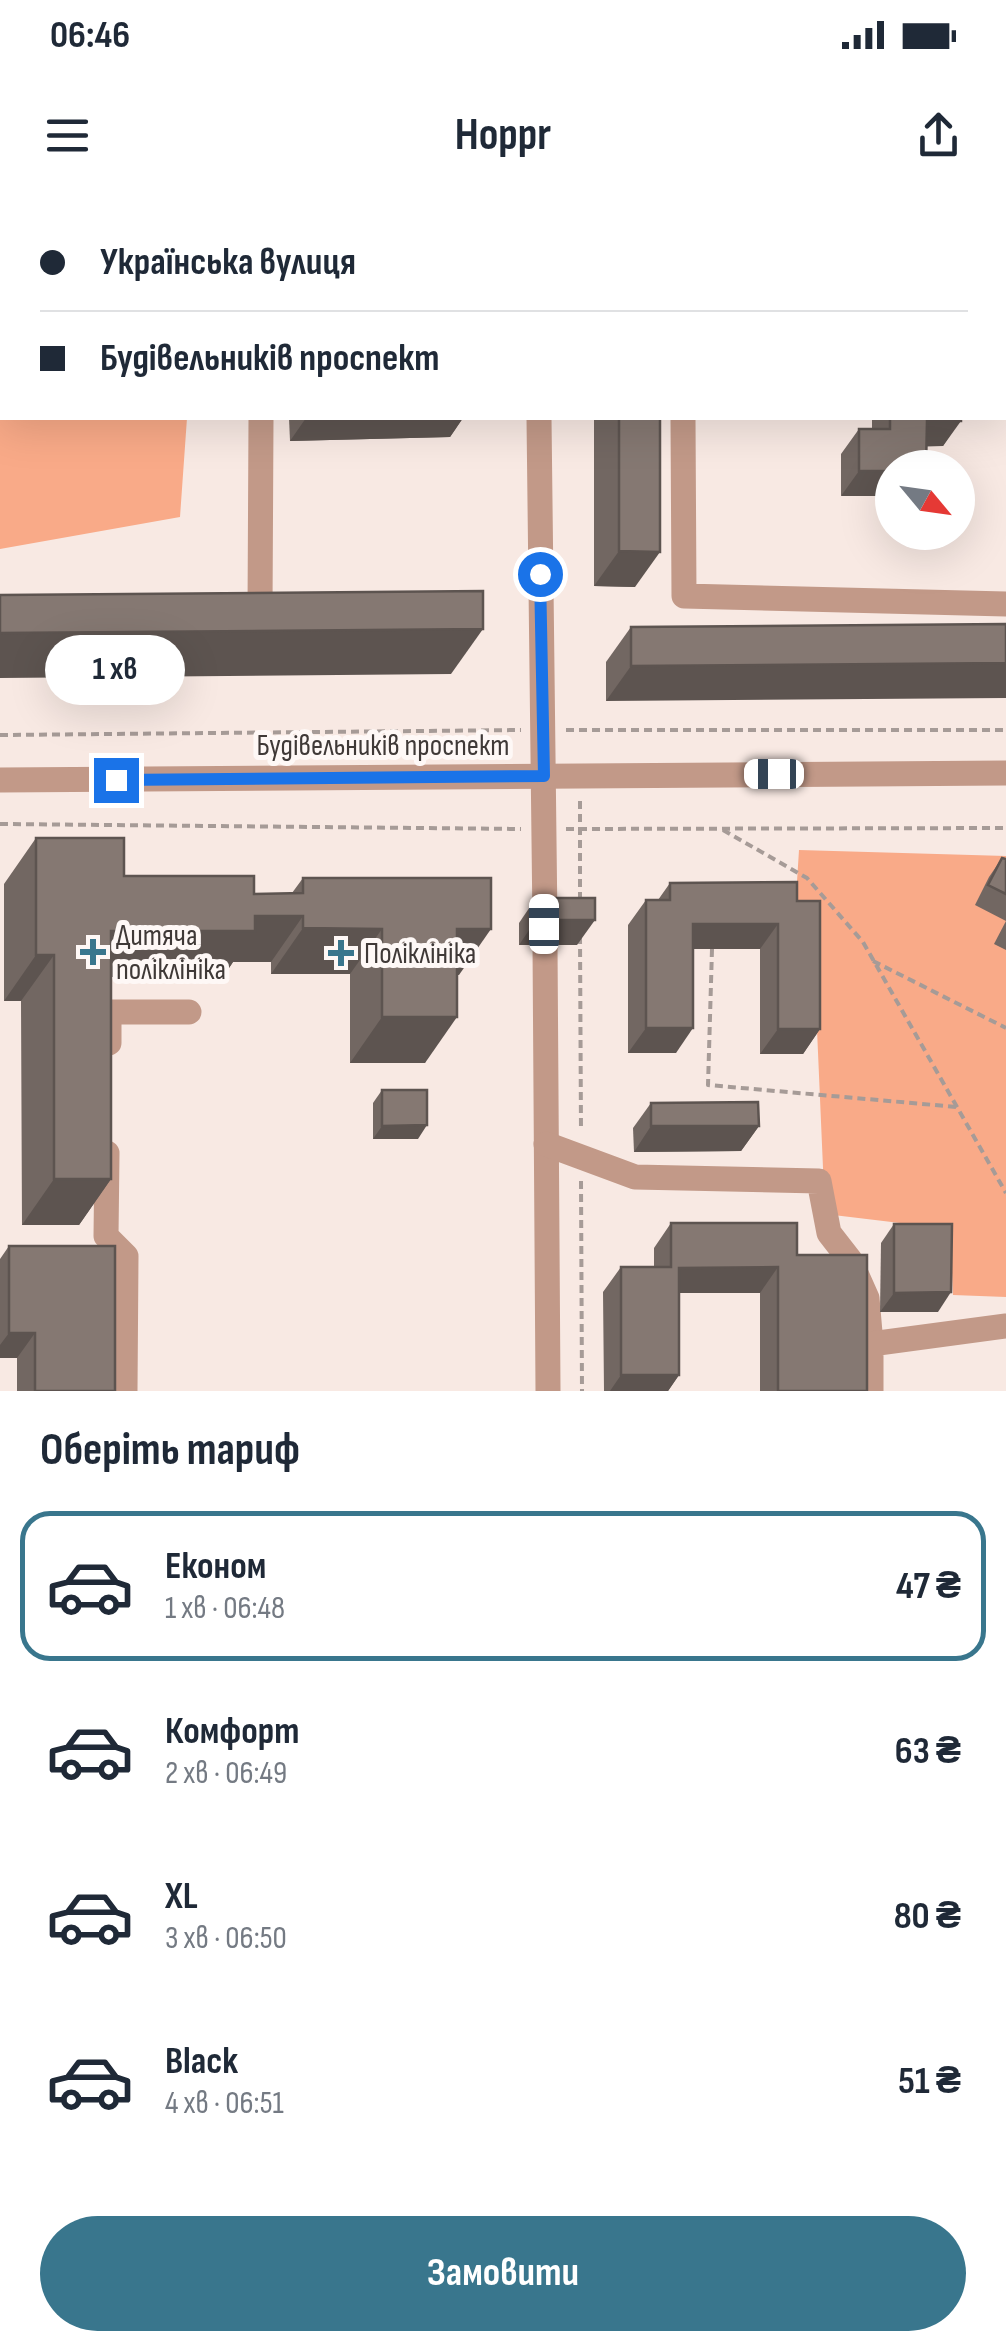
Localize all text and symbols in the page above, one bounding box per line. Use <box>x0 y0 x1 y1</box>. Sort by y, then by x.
text: 06:46 <box>50 13 130 58</box>
icon: menu <box>40 108 95 163</box>
text: Hoppr <box>455 108 551 163</box>
icon: share <box>911 108 966 163</box>
text: Українська вулиця <box>100 240 356 285</box>
text: Будівельників проспект <box>100 336 439 381</box>
north arrow <box>875 450 975 550</box>
map controls <box>875 450 975 550</box>
route start <box>518 552 563 597</box>
callout: 1 хв <box>46 635 186 705</box>
text: 1 хв <box>93 650 137 689</box>
street label: Будівельників проспект <box>257 728 510 764</box>
route end <box>94 758 139 803</box>
car <box>744 759 804 789</box>
car <box>529 894 559 954</box>
place label: Дитяча поліклініка <box>116 918 226 988</box>
place label: Поліклініка <box>364 936 476 972</box>
marker: Дитяча поліклініка <box>80 939 106 965</box>
marker: Поліклініка <box>328 940 354 966</box>
text: Оберіть тариф <box>40 1423 300 1478</box>
icon: car <box>45 1541 135 1631</box>
text: Економ <box>165 1544 266 1589</box>
text: 47 ₴ <box>896 1564 961 1609</box>
text: 1 хв · 06:48 <box>165 1589 285 1628</box>
icon: car <box>45 1706 135 1796</box>
text: Комфорт <box>165 1709 299 1754</box>
text: 63 ₴ <box>895 1729 961 1774</box>
text: 2 хв · 06:49 <box>165 1754 287 1793</box>
icon: car <box>45 1871 135 1961</box>
text: XL <box>165 1874 198 1919</box>
text: 80 ₴ <box>894 1894 961 1939</box>
text: 3 хв · 06:50 <box>165 1919 287 1958</box>
icon: car <box>45 2036 135 2126</box>
text: Black <box>165 2039 238 2084</box>
text: 51 ₴ <box>898 2059 961 2104</box>
text: 4 хв · 06:51 <box>165 2084 284 2123</box>
button: Замовити <box>40 2216 966 2331</box>

